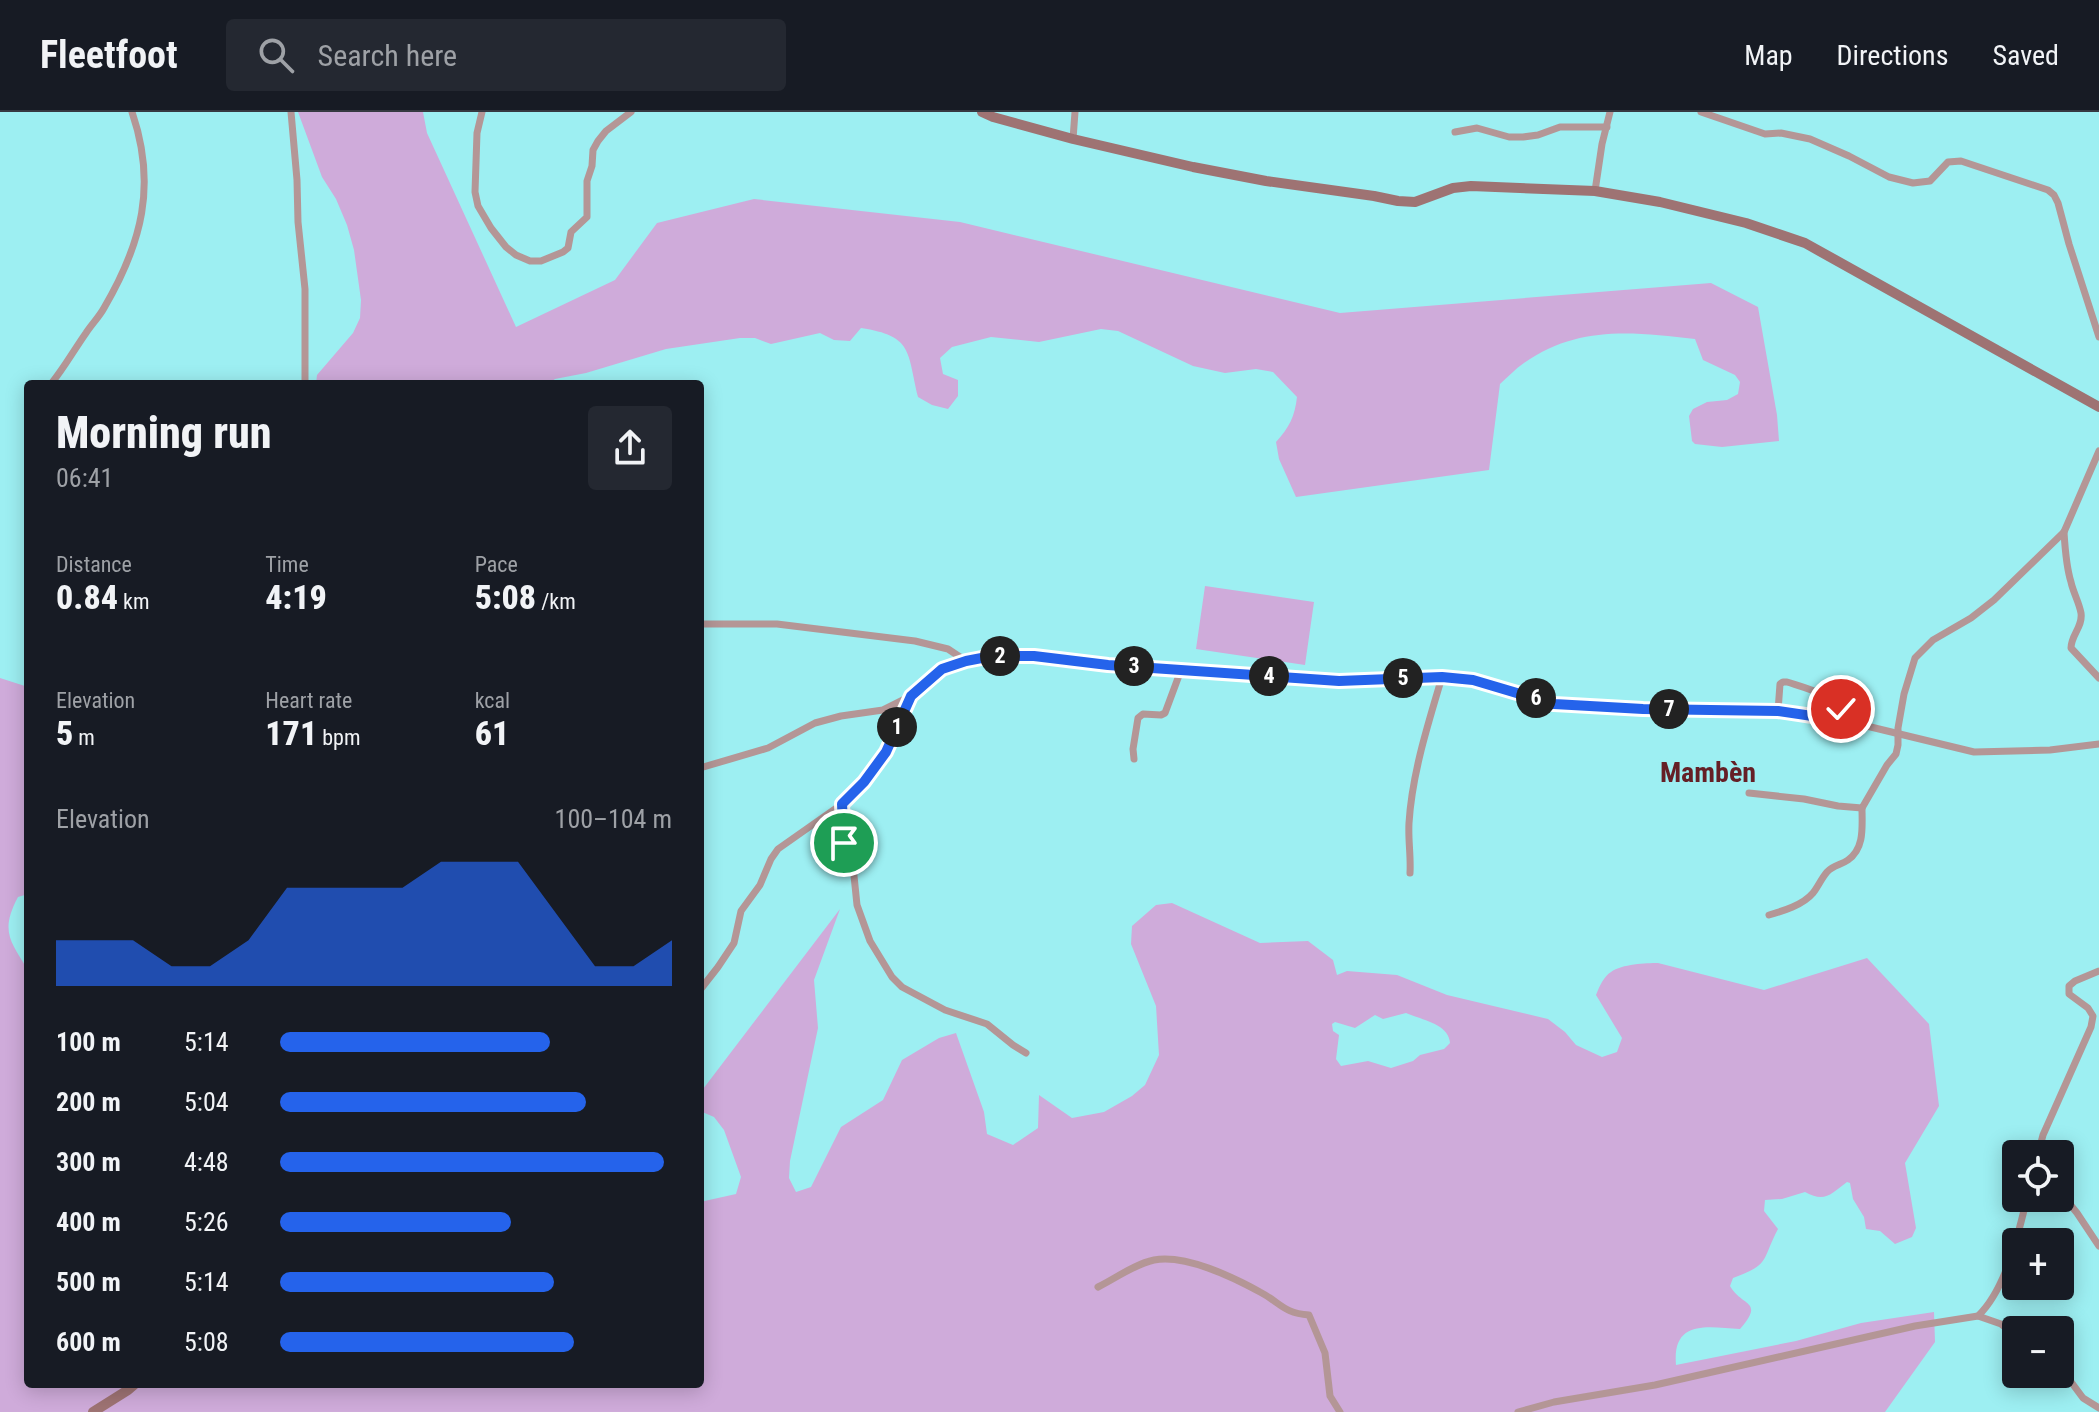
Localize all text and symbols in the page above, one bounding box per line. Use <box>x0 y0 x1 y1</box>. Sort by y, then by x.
search box <box>226 19 786 91</box>
text: Fleetfoot <box>40 33 178 77</box>
icon: search <box>254 33 298 77</box>
text: Search here <box>318 38 457 73</box>
text: Map <box>1744 39 1793 72</box>
text: Directions <box>1837 39 1948 72</box>
text: Saved <box>1992 39 2059 72</box>
button: share <box>588 406 672 490</box>
text: Morning run <box>56 407 272 459</box>
text: 06:41 <box>56 463 113 493</box>
text: Distance <box>56 552 132 577</box>
text: Time <box>265 552 309 577</box>
text: Pace <box>475 552 518 577</box>
text: 0.84 <box>56 577 118 617</box>
text: 4:19 <box>265 577 327 617</box>
text: 5:08 <box>475 577 536 617</box>
text: km <box>118 589 149 614</box>
text: /km <box>536 589 576 614</box>
pin: 2 <box>980 636 1020 676</box>
text: 2 <box>994 643 1006 668</box>
pin: 3 <box>1114 646 1154 686</box>
text: 3 <box>1128 653 1140 678</box>
pin: 4 <box>1249 656 1289 696</box>
pin: 5 <box>1383 658 1423 698</box>
text: 4 <box>1263 663 1275 688</box>
text: 5 <box>1397 665 1409 690</box>
pin <box>1807 675 1875 743</box>
pin: 6 <box>1516 678 1556 718</box>
text: 6 <box>1530 685 1542 710</box>
icon: check <box>1819 687 1863 731</box>
text: Elevation <box>56 688 135 713</box>
text: Heart rate <box>265 688 352 713</box>
text: kcal <box>475 688 510 713</box>
pin: 7 <box>1649 689 1689 729</box>
text: 7 <box>1663 696 1675 721</box>
pin: 1 <box>877 707 917 747</box>
text: 5 <box>56 713 73 753</box>
text: 171 <box>265 713 317 753</box>
text: 61 <box>475 713 509 753</box>
text: 1 <box>891 714 903 739</box>
text: m <box>73 725 95 750</box>
text: bpm <box>317 725 361 750</box>
district label: Mambèn <box>1660 756 1756 789</box>
text: Elevation <box>56 804 150 834</box>
text: 100–104 m <box>555 804 672 834</box>
pin <box>810 809 878 877</box>
icon: arrive <box>822 821 866 865</box>
text: 100 m <box>56 1027 121 1057</box>
text: 5:14 <box>184 1027 229 1057</box>
text: 200 m <box>56 1087 121 1117</box>
text: 5:04 <box>184 1087 229 1117</box>
map controls <box>2002 1140 2074 1388</box>
button: locate <box>2002 1140 2074 1212</box>
text: 300 m <box>56 1147 121 1177</box>
text: 4:48 <box>184 1147 229 1177</box>
text: 400 m <box>56 1207 121 1237</box>
text: 5:26 <box>184 1207 229 1237</box>
button: + <box>2002 1228 2074 1300</box>
text: 500 m <box>56 1267 121 1297</box>
text: 5:14 <box>184 1267 229 1297</box>
button: − <box>2002 1316 2074 1388</box>
text: 600 m <box>56 1327 121 1357</box>
text: 5:08 <box>184 1327 229 1357</box>

